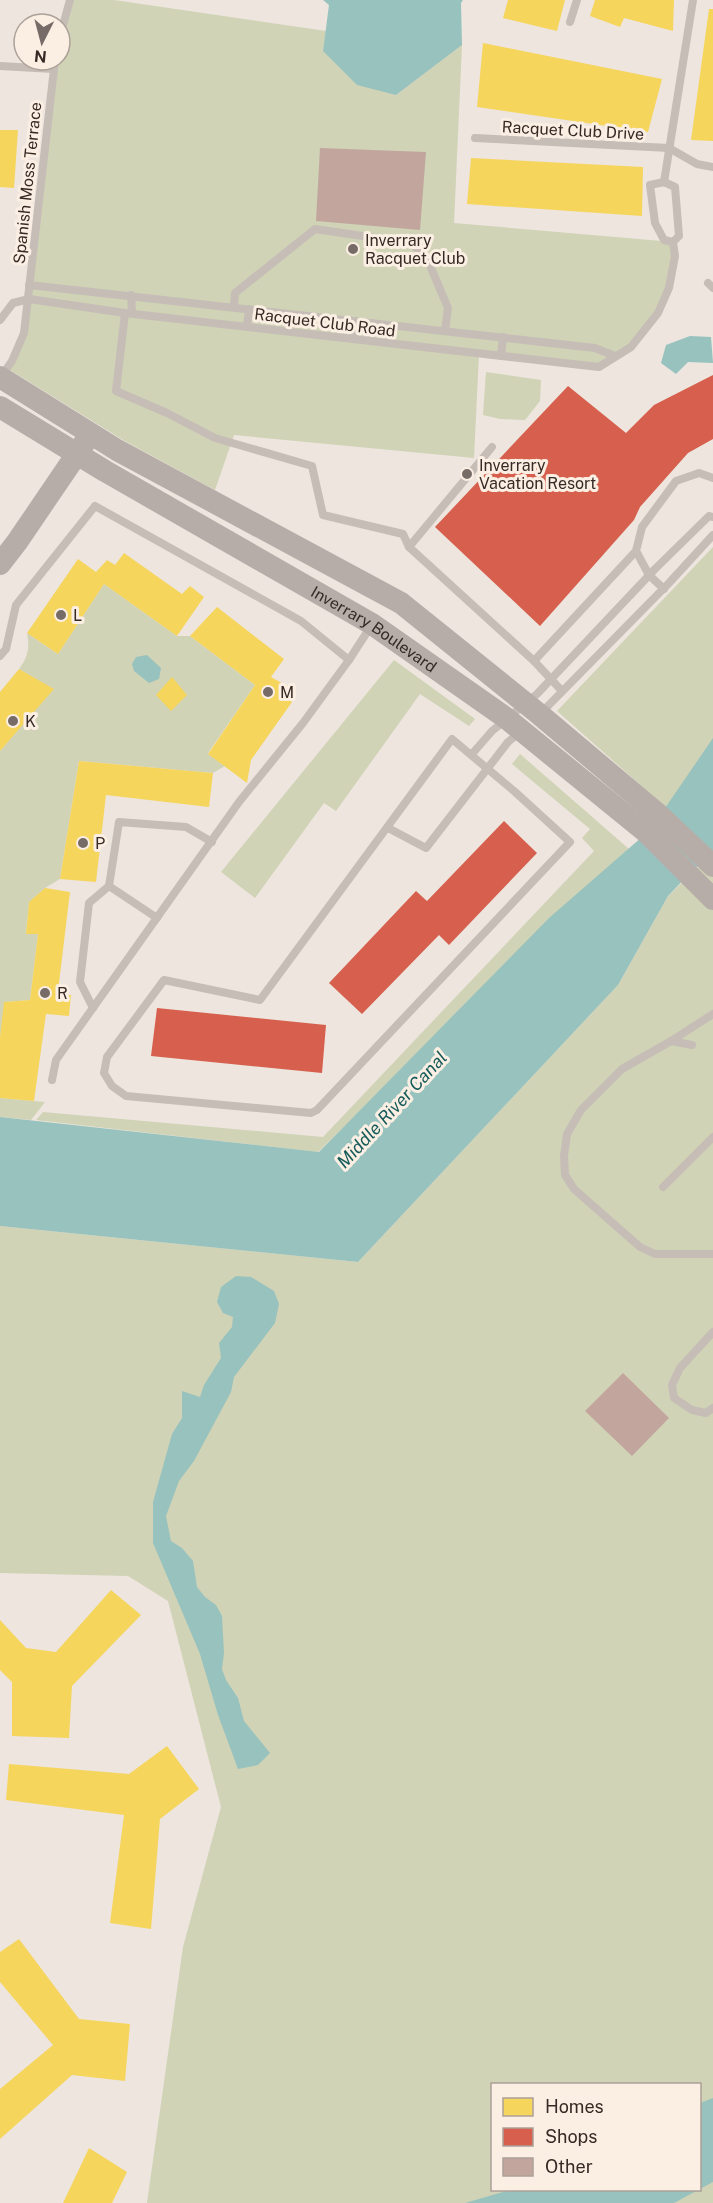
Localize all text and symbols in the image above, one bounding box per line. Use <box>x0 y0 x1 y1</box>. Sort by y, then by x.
north arrow <box>12 12 72 72</box>
text: N <box>33 46 48 67</box>
street label: Spanish Moss Terrace <box>10 101 45 265</box>
street label: Racquet Club Drive <box>501 117 645 144</box>
place label: Inverrary Racquet Club <box>365 231 465 268</box>
marker: Inverrary Racquet Club <box>346 242 360 256</box>
street label: Racquet Club Road <box>253 304 397 341</box>
place label: Inverrary Vacation Resort <box>479 456 596 493</box>
marker: Inverrary Vacation Resort <box>460 467 474 481</box>
street label: Inverrary Boulevard <box>308 582 440 676</box>
place label: L <box>73 606 82 625</box>
marker: L <box>54 608 68 622</box>
place label: M <box>280 683 294 702</box>
marker: M <box>261 685 275 699</box>
place label: K <box>25 712 36 731</box>
marker: K <box>6 714 20 728</box>
place label: P <box>95 834 105 853</box>
marker: P <box>76 836 90 850</box>
place label: R <box>57 984 68 1003</box>
marker: R <box>38 986 52 1000</box>
water label: Middle River Canal <box>332 1047 451 1172</box>
legend <box>491 2083 701 2191</box>
text: Homes <box>545 2096 604 2117</box>
text: Shops <box>545 2126 597 2147</box>
text: Other <box>545 2156 593 2177</box>

